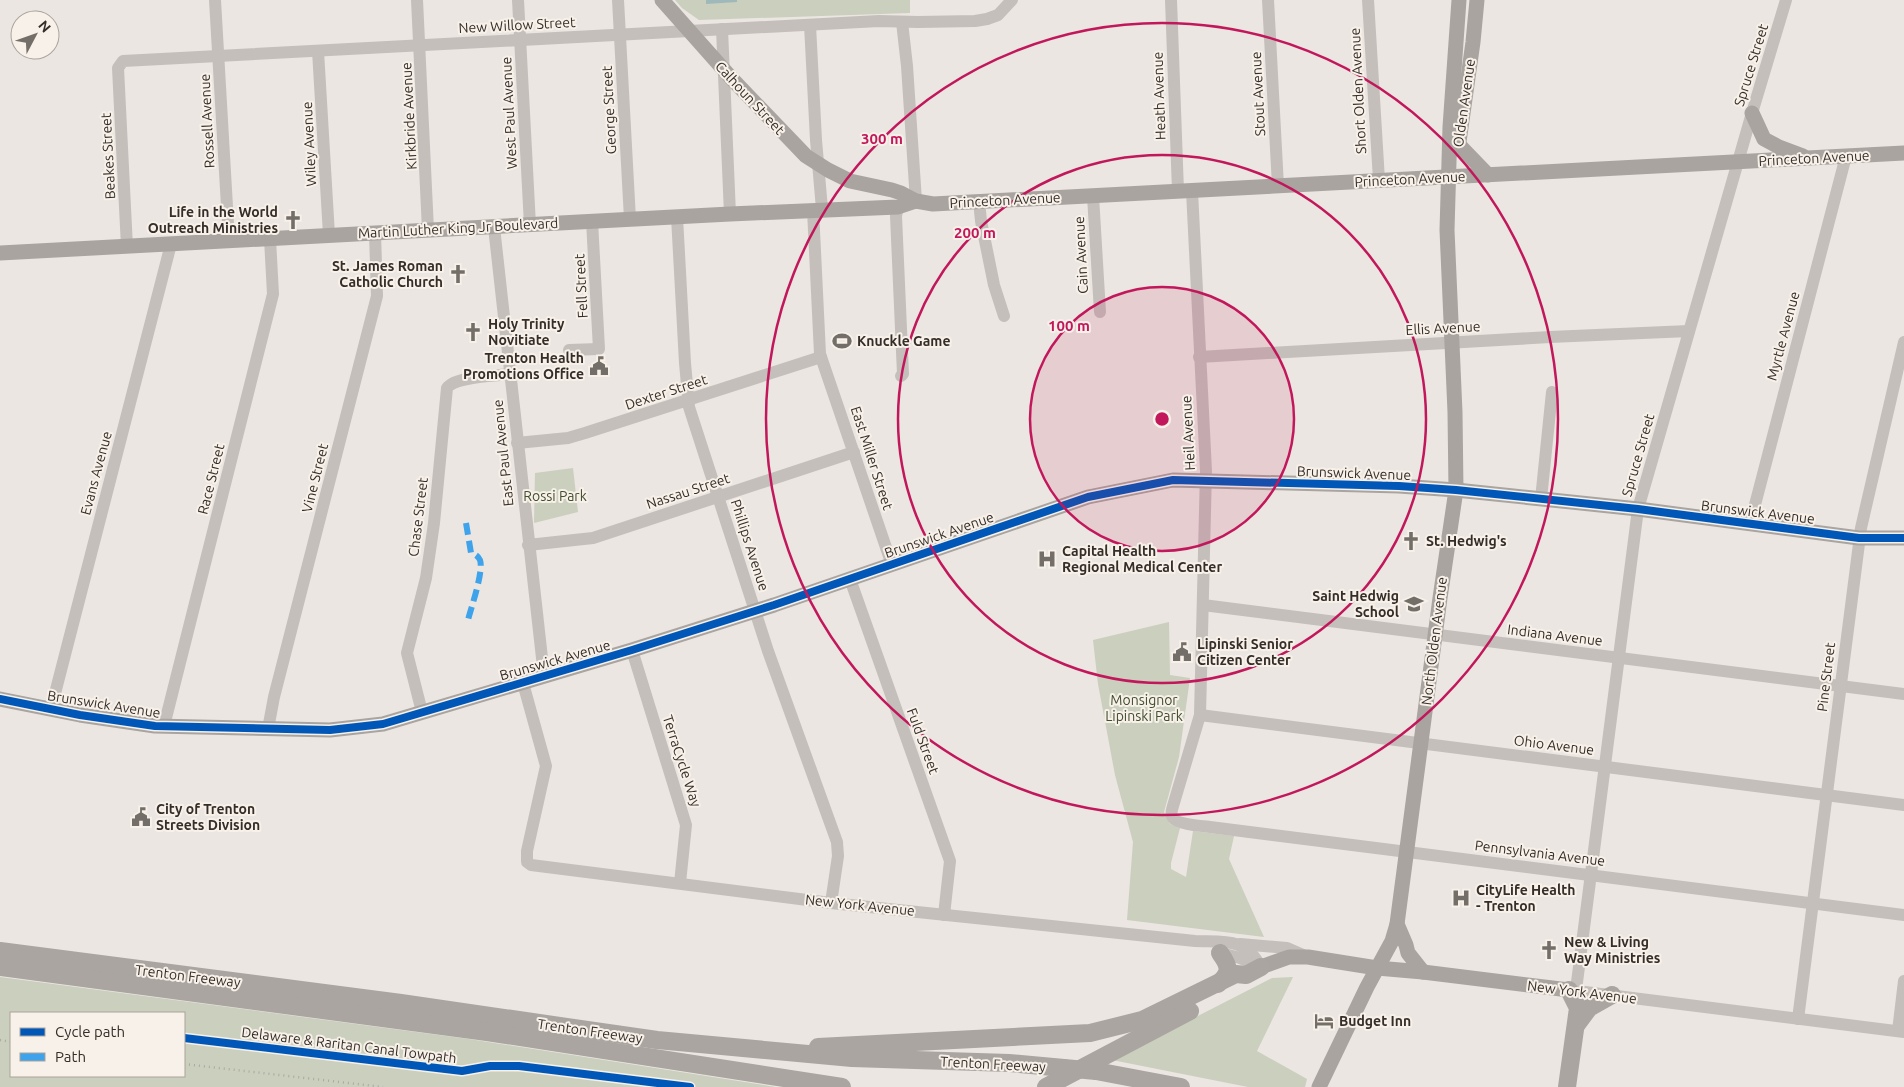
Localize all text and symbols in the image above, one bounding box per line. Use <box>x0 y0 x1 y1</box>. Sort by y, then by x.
north arrow <box>10 10 60 60</box>
street label: New Willow Street <box>458 14 576 36</box>
text: N <box>35 17 54 36</box>
street label: Spruce Street <box>1731 21 1771 108</box>
street label: Short Olden Avenue <box>1347 27 1369 155</box>
street label: Heath Avenue <box>1149 51 1169 141</box>
street label: Stout Avenue <box>1248 51 1268 137</box>
street label: West Paul Avenue <box>498 56 520 170</box>
street label: Calhoun Street <box>712 58 788 138</box>
street label: Olden Avenue <box>1450 58 1478 148</box>
street label: Kirkbride Avenue <box>398 62 420 170</box>
street label: George Street <box>599 65 619 155</box>
street label: Rossell Avenue <box>197 73 217 169</box>
street label: Wiley Avenue <box>299 101 319 187</box>
street label: Beakes Street <box>98 112 118 200</box>
text: 300 m <box>861 130 903 147</box>
street label: Princeton Avenue <box>1758 147 1870 169</box>
street label: Princeton Avenue <box>1354 168 1466 190</box>
street label: Princeton Avenue <box>949 189 1061 211</box>
place label: Life in the World Outreach Ministries <box>148 204 278 236</box>
church icon: Life in the World Outreach Ministries <box>282 209 304 231</box>
street label: Martin Luther King Jr Boulevard <box>357 215 559 241</box>
street label: Cain Avenue <box>1071 216 1091 294</box>
text: 200 m <box>954 224 996 241</box>
street label: Fell Street <box>571 253 591 319</box>
place label: St. James Roman Catholic Church <box>332 258 443 290</box>
church icon: St. James Roman Catholic Church <box>447 263 469 285</box>
street label: Myrtle Avenue <box>1763 290 1803 382</box>
place label: Holy Trinity Novitiate <box>488 316 565 348</box>
text: 100 m <box>1048 317 1090 334</box>
street label: Ellis Avenue <box>1405 318 1481 338</box>
church icon: Holy Trinity Novitiate <box>462 321 484 343</box>
sports icon: Knuckle Game <box>831 330 853 352</box>
place label: Knuckle Game <box>857 333 950 349</box>
place label: Trenton Health Promotions Office <box>463 350 584 382</box>
public building icon: Trenton Health Promotions Office <box>588 355 610 377</box>
street label: Dexter Street <box>623 371 710 413</box>
street label: Heil Avenue <box>1178 395 1198 471</box>
street label: East Paul Avenue <box>489 399 517 507</box>
street label: East Miller Street <box>848 404 896 512</box>
centre of rings <box>1153 410 1171 428</box>
street label: Spruce Street <box>1619 411 1658 498</box>
street label: Evans Avenue <box>77 429 115 517</box>
street label: Race Street <box>194 441 228 516</box>
street label: Vine Street <box>299 441 331 514</box>
street label: Brunswick Avenue <box>1297 463 1411 483</box>
street label: Nassau Street <box>644 470 732 512</box>
street label: Chase Street <box>405 476 431 558</box>
park label: Rossi Park <box>523 488 587 504</box>
street label: Phillips Avenue <box>728 497 772 593</box>
street label: Brunswick Avenue <box>1700 497 1816 527</box>
street label: Brunswick Avenue <box>882 509 996 561</box>
church icon: St. Hedwig's <box>1400 530 1422 552</box>
place label: St. Hedwig's <box>1426 533 1507 549</box>
place label: Capital Health Regional Medical Center <box>1062 543 1222 575</box>
hospital icon: Capital Health Regional Medical Center <box>1036 548 1058 570</box>
street label: North Olden Avenue <box>1418 576 1450 706</box>
place label: Saint Hedwig School <box>1312 588 1399 620</box>
school or university icon: Saint Hedwig School <box>1403 593 1425 615</box>
street label: Indiana Avenue <box>1506 621 1604 649</box>
place label: Lipinski Senior Citizen Center <box>1197 636 1293 668</box>
street label: Brunswick Avenue <box>498 637 612 683</box>
public building icon: Lipinski Senior Citizen Center <box>1171 641 1193 663</box>
street label: Pine Street <box>1814 641 1838 713</box>
street label: Brunswick Avenue <box>46 687 162 721</box>
park label: Monsignor Lipinski Park <box>1105 692 1183 724</box>
street label: Fuld Street <box>904 706 943 777</box>
street label: TerraCycle Way <box>660 713 704 809</box>
street label: Ohio Avenue <box>1513 732 1595 758</box>
place label: City of Trenton Streets Division <box>156 801 260 833</box>
public building icon: City of Trenton Streets Division <box>130 806 152 828</box>
street label: Pennsylvania Avenue <box>1474 837 1606 869</box>
place label: CityLife Health - Trenton <box>1476 882 1575 914</box>
hospital icon: CityLife Health - Trenton <box>1450 887 1472 909</box>
street label: New York Avenue <box>804 891 916 919</box>
place label: New & Living Way Ministries <box>1564 934 1661 966</box>
church icon: New & Living Way Ministries <box>1538 939 1560 961</box>
street label: Trenton Freeway <box>134 962 242 990</box>
street label: New York Avenue <box>1526 977 1638 1007</box>
hotel icon: Budget Inn <box>1313 1010 1335 1032</box>
legend <box>10 1012 185 1077</box>
place label: Budget Inn <box>1339 1013 1411 1029</box>
street label: Trenton Freeway <box>536 1016 644 1046</box>
text: Cycle path <box>55 1023 125 1040</box>
street label: Delaware & Raritan Canal Towpath <box>241 1024 457 1066</box>
text: Path <box>55 1048 86 1065</box>
street label: Trenton Freeway <box>940 1053 1047 1075</box>

